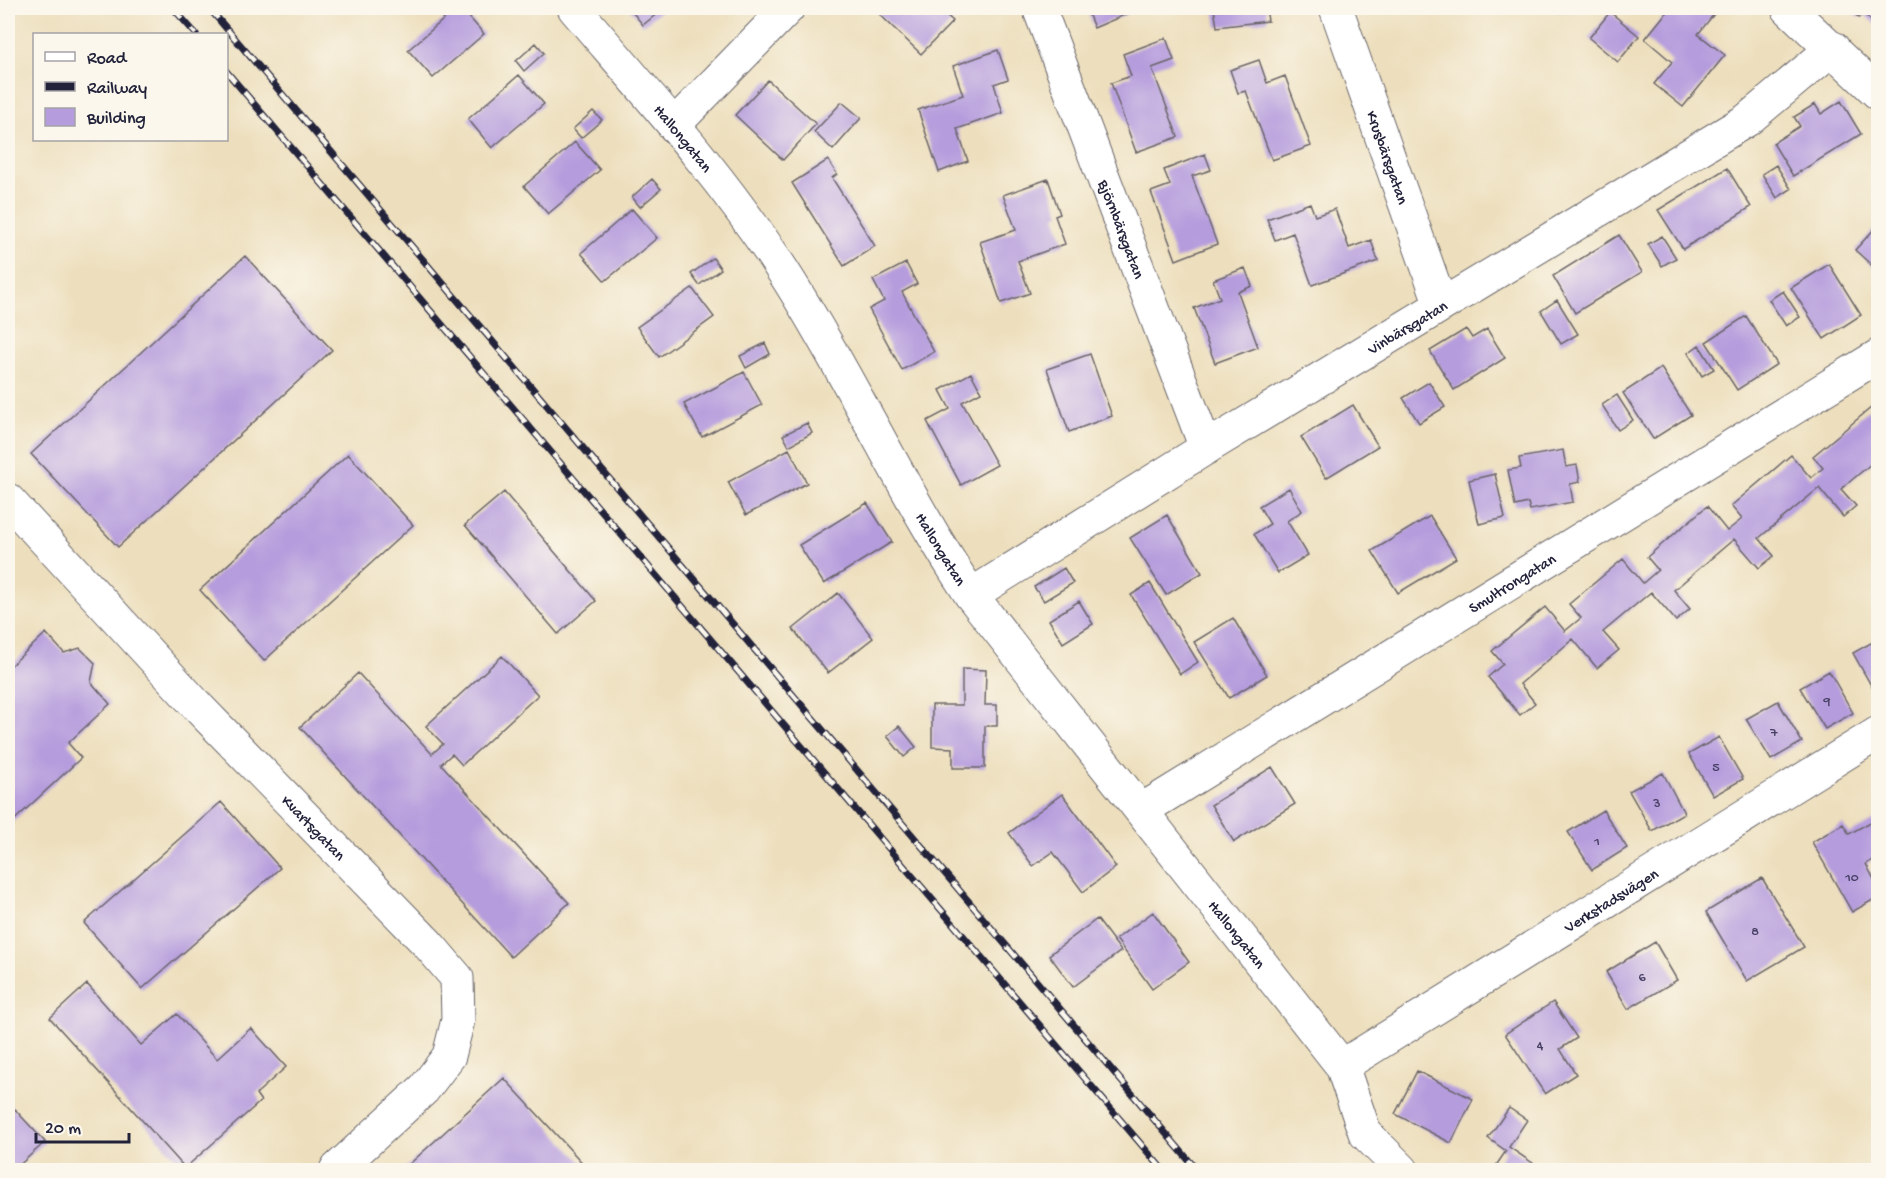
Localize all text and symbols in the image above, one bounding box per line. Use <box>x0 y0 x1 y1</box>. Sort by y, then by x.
legend <box>33 33 228 141</box>
text: Road <box>87 49 128 70</box>
text: Railway <box>87 79 147 100</box>
street label: Hallongatan <box>648 102 715 178</box>
text: Building <box>86 109 146 130</box>
street label: Krusbärsgatan <box>1360 109 1411 208</box>
street label: Björnbärsgatan <box>1092 177 1147 282</box>
street label: Vinbärsgatan <box>1364 298 1452 361</box>
street label: Hallongatan <box>909 510 969 591</box>
street label: Smultrongatan <box>1466 551 1561 619</box>
house number: 9 <box>1822 694 1831 711</box>
house number: 7 <box>1769 725 1778 742</box>
house number: 5 <box>1712 760 1720 777</box>
street label: Kvartsgatan <box>276 793 348 866</box>
house number: 3 <box>1652 796 1661 813</box>
house number: 1 <box>1593 834 1600 851</box>
street label: Verkstadsvägen <box>1561 866 1663 939</box>
house number: 10 <box>1844 870 1859 887</box>
street label: Hallongatan <box>1202 898 1268 974</box>
house number: 8 <box>1751 924 1759 941</box>
house number: 6 <box>1638 970 1646 987</box>
house number: 4 <box>1537 1038 1544 1055</box>
scale bar <box>36 1106 129 1144</box>
text: 20 m <box>45 1119 81 1140</box>

